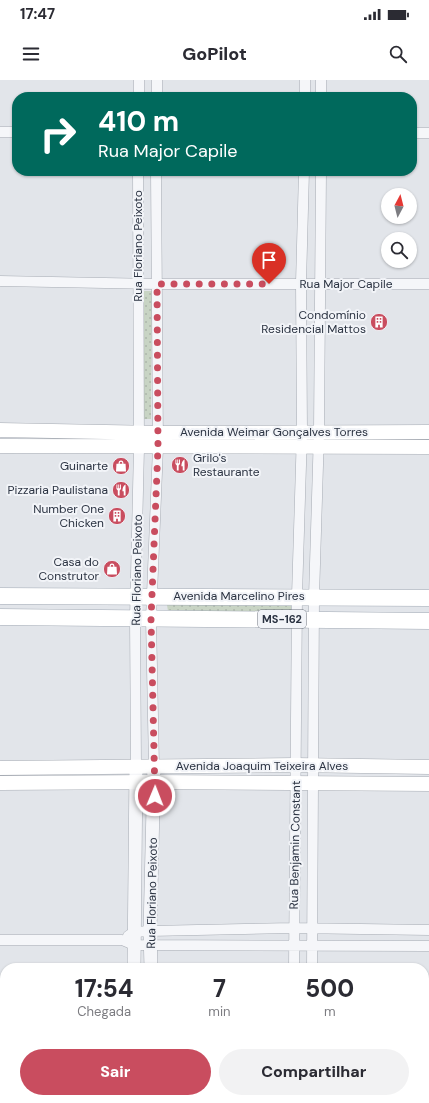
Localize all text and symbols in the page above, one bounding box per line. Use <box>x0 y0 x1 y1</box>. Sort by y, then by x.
text: 17:47 <box>20 4 55 24</box>
text: GoPilot <box>182 42 247 66</box>
icon: menu <box>20 43 42 65</box>
icon: search <box>387 43 409 65</box>
text: 410 m <box>98 103 179 140</box>
icon: right <box>32 108 84 160</box>
text: Rua Major Capile <box>98 139 238 163</box>
north arrow <box>381 188 417 224</box>
map controls <box>381 188 417 268</box>
street label: Rua Floriano Peixoto <box>130 190 146 302</box>
button: search <box>381 232 417 268</box>
pin <box>252 243 286 284</box>
icon: arrive <box>258 249 280 271</box>
street label: Rua Major Capile <box>299 276 393 292</box>
place label: Condomínio Residencial Mattos <box>261 307 366 337</box>
building icon: Condomínio Residencial Mattos <box>369 312 389 332</box>
street label: Avenida Weimar Gonçalves Torres <box>180 424 368 440</box>
place label: Grilo's Restaurante <box>193 450 260 480</box>
restaurant icon: Grilo's Restaurante <box>170 455 190 475</box>
shop icon: Guinarte <box>111 456 131 476</box>
place label: Guinarte <box>60 458 108 474</box>
restaurant icon: Pizzaria Paulistana <box>111 480 131 500</box>
place label: Pizzaria Paulistana <box>8 482 108 498</box>
place label: Number One Chicken <box>33 501 104 531</box>
building icon: Number One Chicken <box>107 506 127 526</box>
street label: Rua Floriano Peixoto <box>128 514 146 626</box>
place label: Casa do Construtor <box>39 554 100 584</box>
shop icon: Casa do Construtor <box>102 559 122 579</box>
street label: Avenida Marcelino Pires <box>173 588 305 604</box>
road number: MS-162 <box>258 610 306 628</box>
street label: Avenida Joaquim Teixeira Alves <box>176 758 348 774</box>
position arrow <box>134 775 176 817</box>
street label: Rua Benjamin Constant <box>286 780 304 910</box>
street label: Rua Floriano Peixoto <box>143 837 161 949</box>
text: 17:54 <box>75 973 133 1004</box>
text: 7 <box>213 973 226 1004</box>
text: 500 <box>305 973 354 1004</box>
text: Chegada <box>77 1003 131 1020</box>
text: min <box>208 1003 230 1020</box>
text: m <box>324 1003 336 1020</box>
button: Sair <box>20 1049 211 1095</box>
button: Compartilhar <box>219 1049 409 1095</box>

